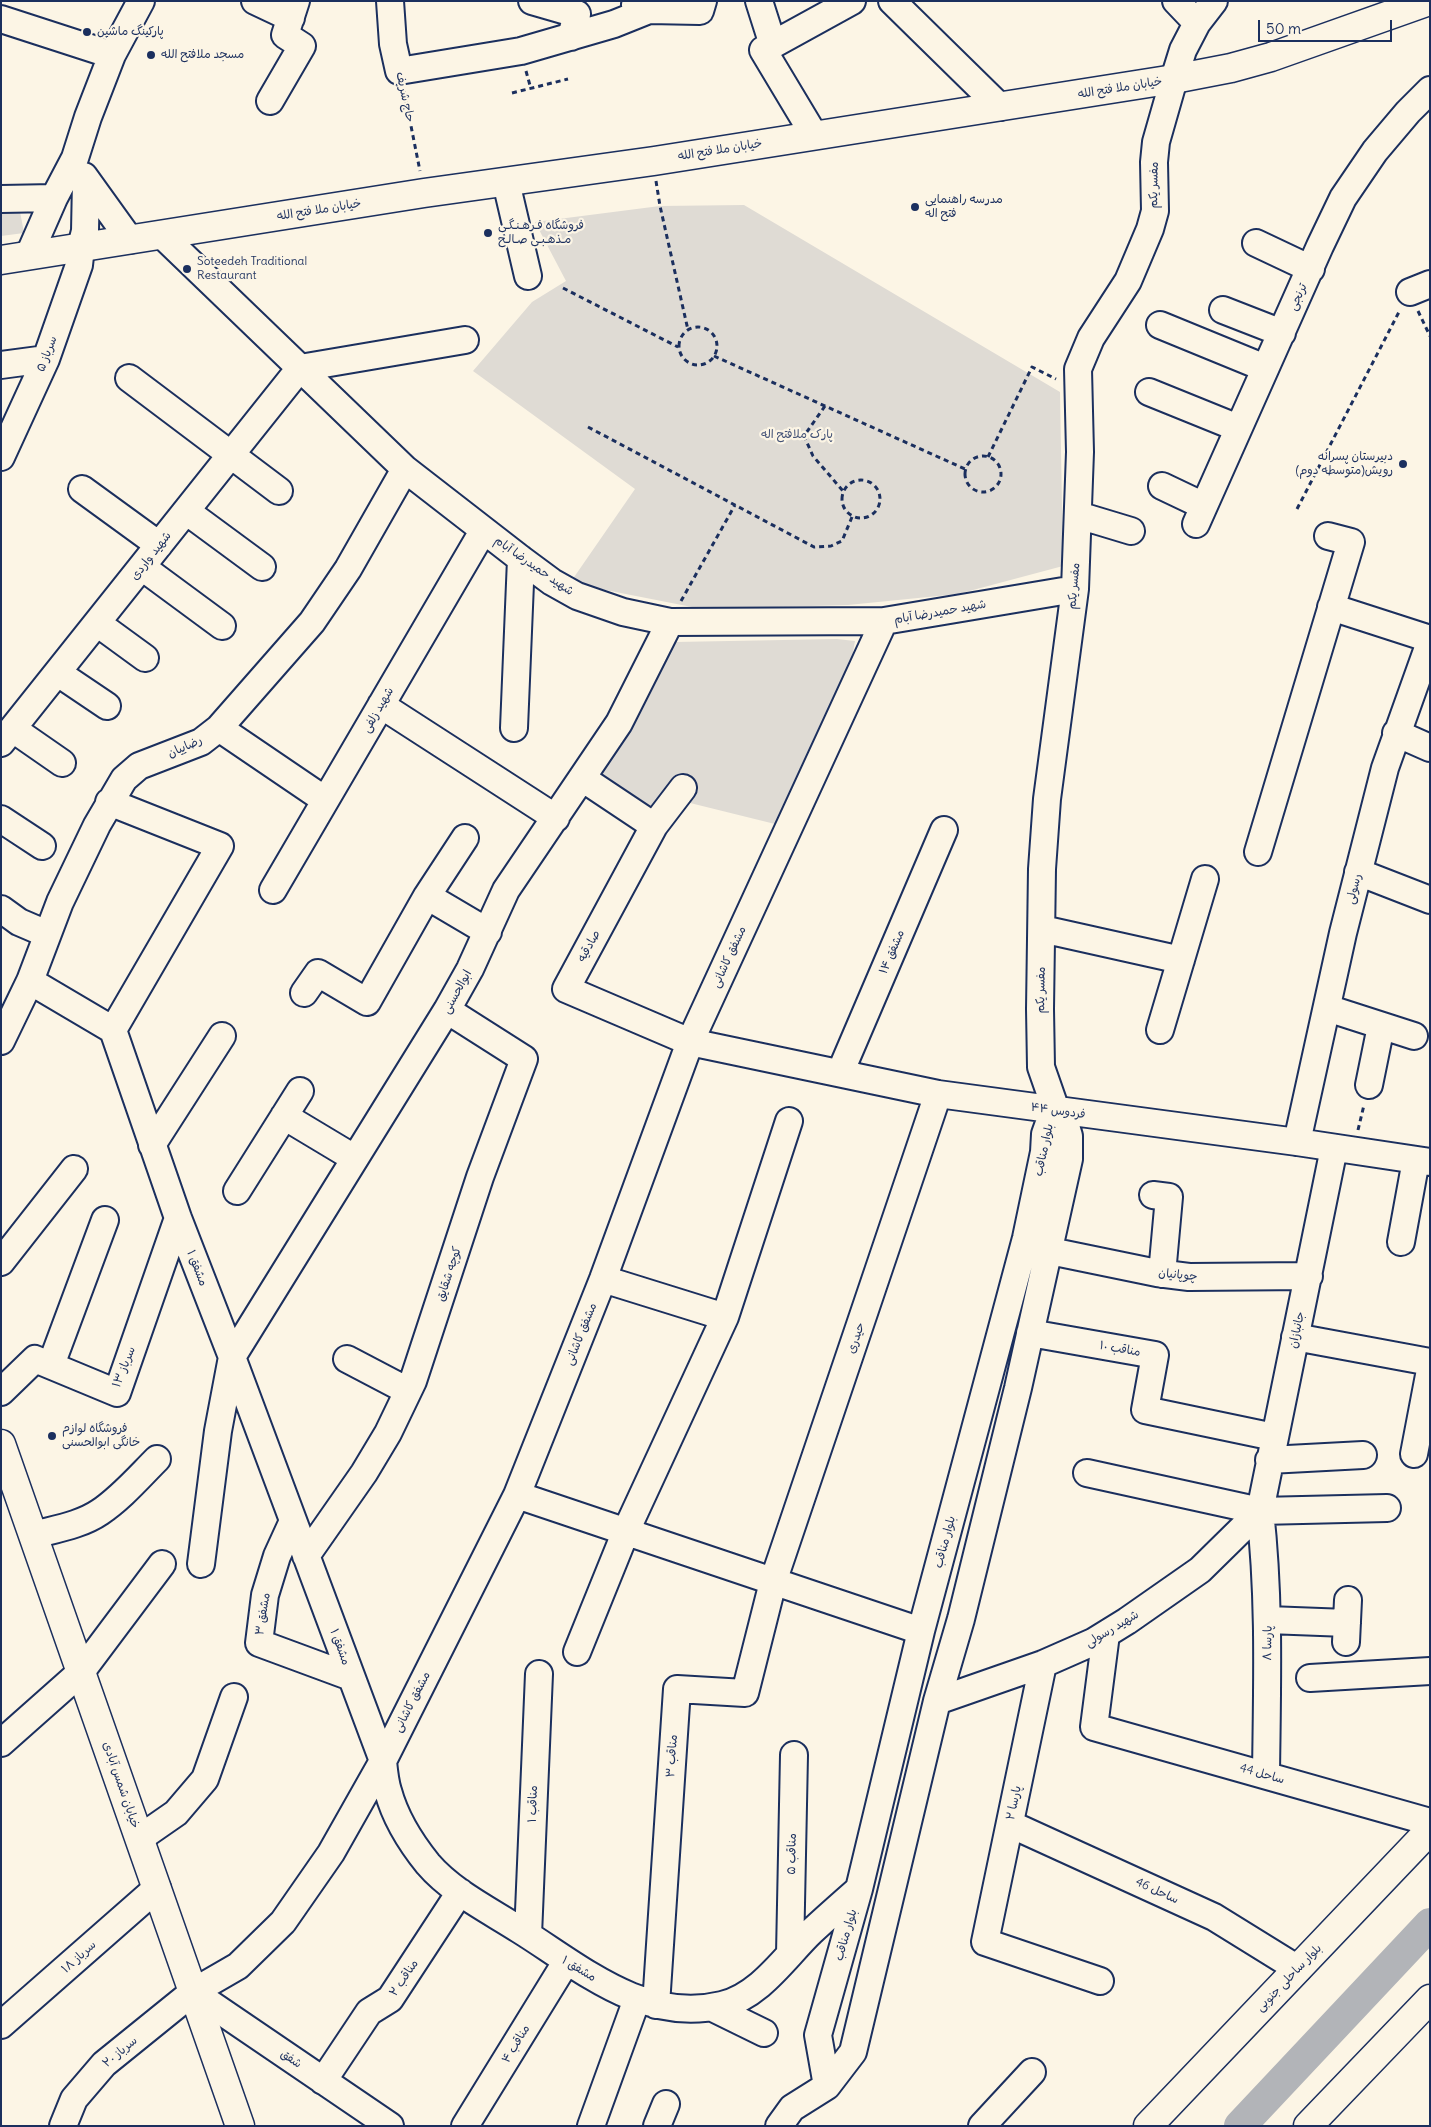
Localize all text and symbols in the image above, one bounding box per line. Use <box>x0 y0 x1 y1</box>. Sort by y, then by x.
scale bar <box>1261 10 1395 42</box>
text: 50 m <box>1266 19 1301 38</box>
place label: پارکینگ ماشین <box>97 25 164 39</box>
marker: پارکینگ ماشین <box>81 26 93 38</box>
place label: مسجد ملافتح الله <box>161 48 244 62</box>
marker: مسجد ملافتح الله <box>145 49 157 61</box>
street label: حاج شریف <box>393 70 417 124</box>
street label: خیابان ملا فتح الله <box>1077 74 1163 102</box>
street label: خیابان ملا فتح الله <box>677 136 763 164</box>
street label: مفسر یکم <box>1146 161 1162 209</box>
place label: مدرسه راهنمایی فتح اله <box>925 193 1003 221</box>
street label: خیابان ملا فتح الله <box>276 196 362 224</box>
marker: مدرسه راهنمایی فتح اله <box>909 201 921 213</box>
place label: فروشگاه فـرهـنـگـی مـذهـبـی صـالـح <box>498 219 584 247</box>
marker: فروشگاه فـرهـنـگـی مـذهـبـی صـالـح <box>482 227 494 239</box>
place label: Soteedeh Traditional Restaurant <box>197 255 307 283</box>
marker: Soteedeh Traditional Restaurant <box>181 263 193 275</box>
street label: ترنجی <box>1286 281 1310 313</box>
street label: سرباز ۵ <box>34 334 60 374</box>
park label: پارک ملافتح اله <box>761 428 833 442</box>
place label: دبیرستان پسرانه رویش(متوسطه دوم) <box>1296 450 1393 478</box>
marker: دبیرستان پسرانه رویش(متوسطه دوم) <box>1397 458 1409 470</box>
street label: شهید واردی <box>128 529 174 583</box>
street label: شهید حمیدرضا آبام <box>492 533 576 599</box>
street label: مفسر یکم <box>1065 562 1083 610</box>
street label: شهید حمیدرضا آبام <box>893 597 987 627</box>
street label: شهید زلفی <box>359 685 397 735</box>
street label: رضاییان <box>166 733 204 761</box>
street label: رسولی <box>1343 872 1365 906</box>
street label: مشفق کاشانی <box>709 924 749 990</box>
street label: صادقیه <box>574 928 604 964</box>
street label: مشفق ۱۴ <box>876 928 908 976</box>
street label: مفسر یکم <box>1033 966 1049 1014</box>
street label: ابوالحسنی <box>439 968 475 1016</box>
street label: فردوس ۴۴ <box>1030 1100 1086 1122</box>
street label: بلوار مناقب <box>1031 1122 1057 1178</box>
street label: کوچه شقایق <box>433 1245 465 1303</box>
street label: مشفق ۱ <box>184 1248 210 1288</box>
street label: چوپانیان <box>1158 1266 1198 1284</box>
street label: مشفق کاشانی <box>562 1301 600 1367</box>
street label: جانبازان <box>1286 1310 1308 1350</box>
street label: حیدری <box>844 1321 868 1355</box>
street label: مناقب ۱۰ <box>1098 1338 1142 1360</box>
street label: سرباز ۱۳ <box>109 1344 139 1390</box>
place label: فروشگاه لوازم خانگی ابوالحسنی <box>62 1422 140 1450</box>
marker: فروشگاه لوازم خانگی ابوالحسنی <box>46 1430 58 1442</box>
street label: بلوار مناقب <box>931 1514 959 1570</box>
street label: مشفق ۳ <box>253 1592 273 1636</box>
street label: شهید رسولی <box>1083 1607 1141 1651</box>
street label: پارسا ۸ <box>1260 1625 1276 1661</box>
street label: مشفق ۱ <box>327 1627 353 1667</box>
street label: مشفق کاشانی <box>391 1669 433 1735</box>
street label: مناقب ۳ <box>663 1734 681 1778</box>
street label: خیابان شمس آبادی <box>99 1740 143 1830</box>
street label: ساحل 44 <box>1238 1761 1286 1787</box>
street label: پارسا ۲ <box>1003 1784 1025 1822</box>
street label: مناقب ۱ <box>525 1785 541 1823</box>
street label: مناقب ۵ <box>784 1833 800 1875</box>
street label: ساحل 46 <box>1133 1875 1181 1907</box>
street label: بلوار مناقب <box>832 1907 860 1963</box>
street label: سرباز ۱۸ <box>59 1938 99 1976</box>
street label: بلوار ساحلی جنوبی <box>1253 1941 1325 2015</box>
street label: مشفق ۱ <box>559 1953 599 1985</box>
street label: مناقب ۲ <box>387 1957 421 1999</box>
street label: مناقب ۴ <box>499 2022 533 2066</box>
street label: سرباز ۲۰ <box>100 2033 140 2071</box>
street label: شفق <box>278 2047 304 2071</box>

